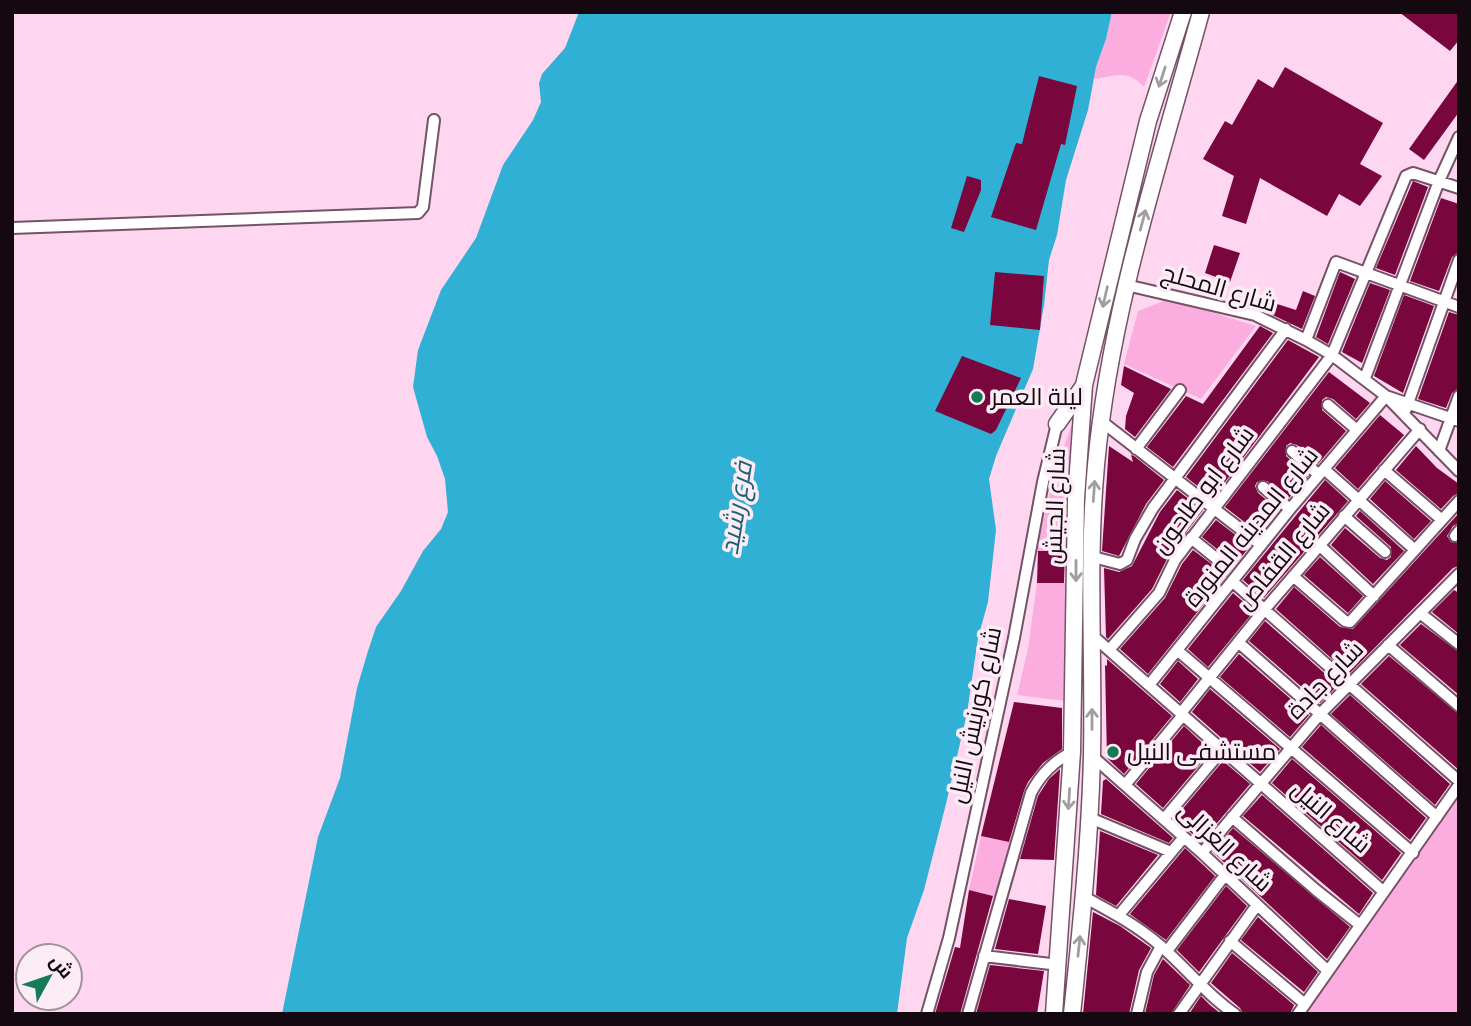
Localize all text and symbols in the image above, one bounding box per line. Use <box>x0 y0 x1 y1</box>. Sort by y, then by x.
one-way arrow <box>1155 66 1167 88</box>
one-way arrow <box>1137 209 1150 231</box>
street label: شارع المحلج <box>1158 257 1280 320</box>
one-way arrow <box>1098 286 1111 308</box>
place label: ليلة العمر <box>989 382 1083 412</box>
marker: ليلة العمر <box>969 389 985 405</box>
street label: شارع ابو طاحون <box>1145 420 1261 560</box>
street label: شارع المدينه المنورة <box>1177 441 1325 614</box>
street label: شارع الجيش <box>1038 447 1073 565</box>
water label: فرع رشيد <box>714 457 761 557</box>
one-way arrow <box>1088 480 1101 503</box>
street label: شارع القفاص <box>1229 496 1337 617</box>
one-way arrow <box>1069 559 1083 582</box>
street label: شارع كورنيش النيل <box>942 624 1009 806</box>
street label: شارع جادة <box>1280 634 1370 726</box>
one-way arrow <box>1085 708 1099 731</box>
place label: مستشفى النيل <box>1127 737 1277 767</box>
marker: مستشفى النيل <box>1105 744 1121 760</box>
street label: شارع النيل <box>1284 774 1377 860</box>
one-way arrow <box>1062 787 1075 809</box>
street label: شارع الغزالى <box>1171 796 1278 899</box>
one-way arrow <box>1073 935 1086 958</box>
north arrow <box>14 942 84 1012</box>
text: ش <box>44 950 78 984</box>

